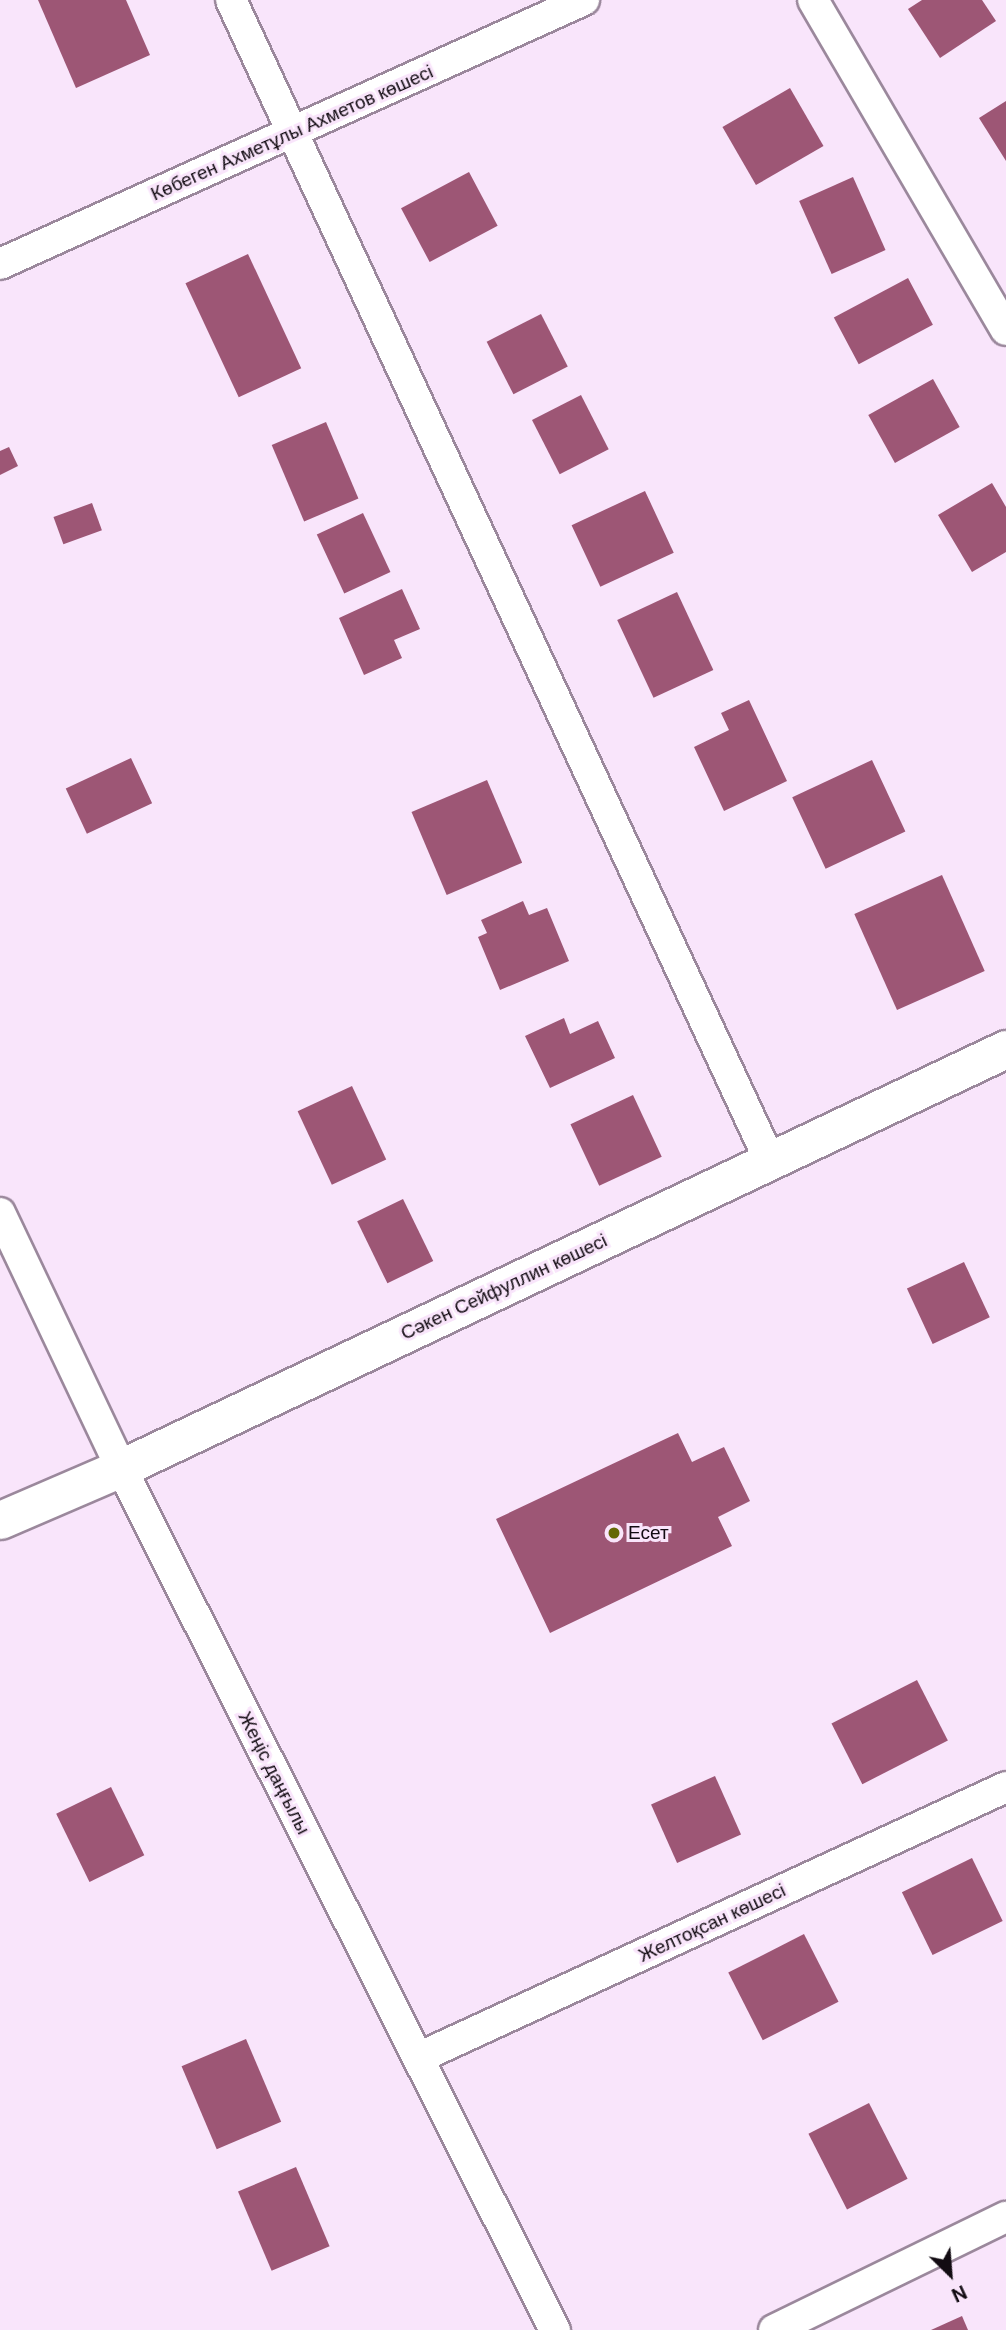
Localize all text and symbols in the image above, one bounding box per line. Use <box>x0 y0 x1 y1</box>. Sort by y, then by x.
street label: Көбеген Ахметұлы Ахметов көшесі <box>147 60 437 206</box>
street label: Сәкен Сейфуллин көшесі <box>397 1229 611 1345</box>
place label: Есет <box>628 1522 669 1544</box>
marker: Есет <box>606 1525 622 1541</box>
street label: Жеңіс даңғылы <box>233 1708 315 1838</box>
street label: Желтоқсан көшесі <box>635 1879 789 1967</box>
north arrow <box>915 2239 985 2309</box>
text: N <box>948 2279 971 2308</box>

